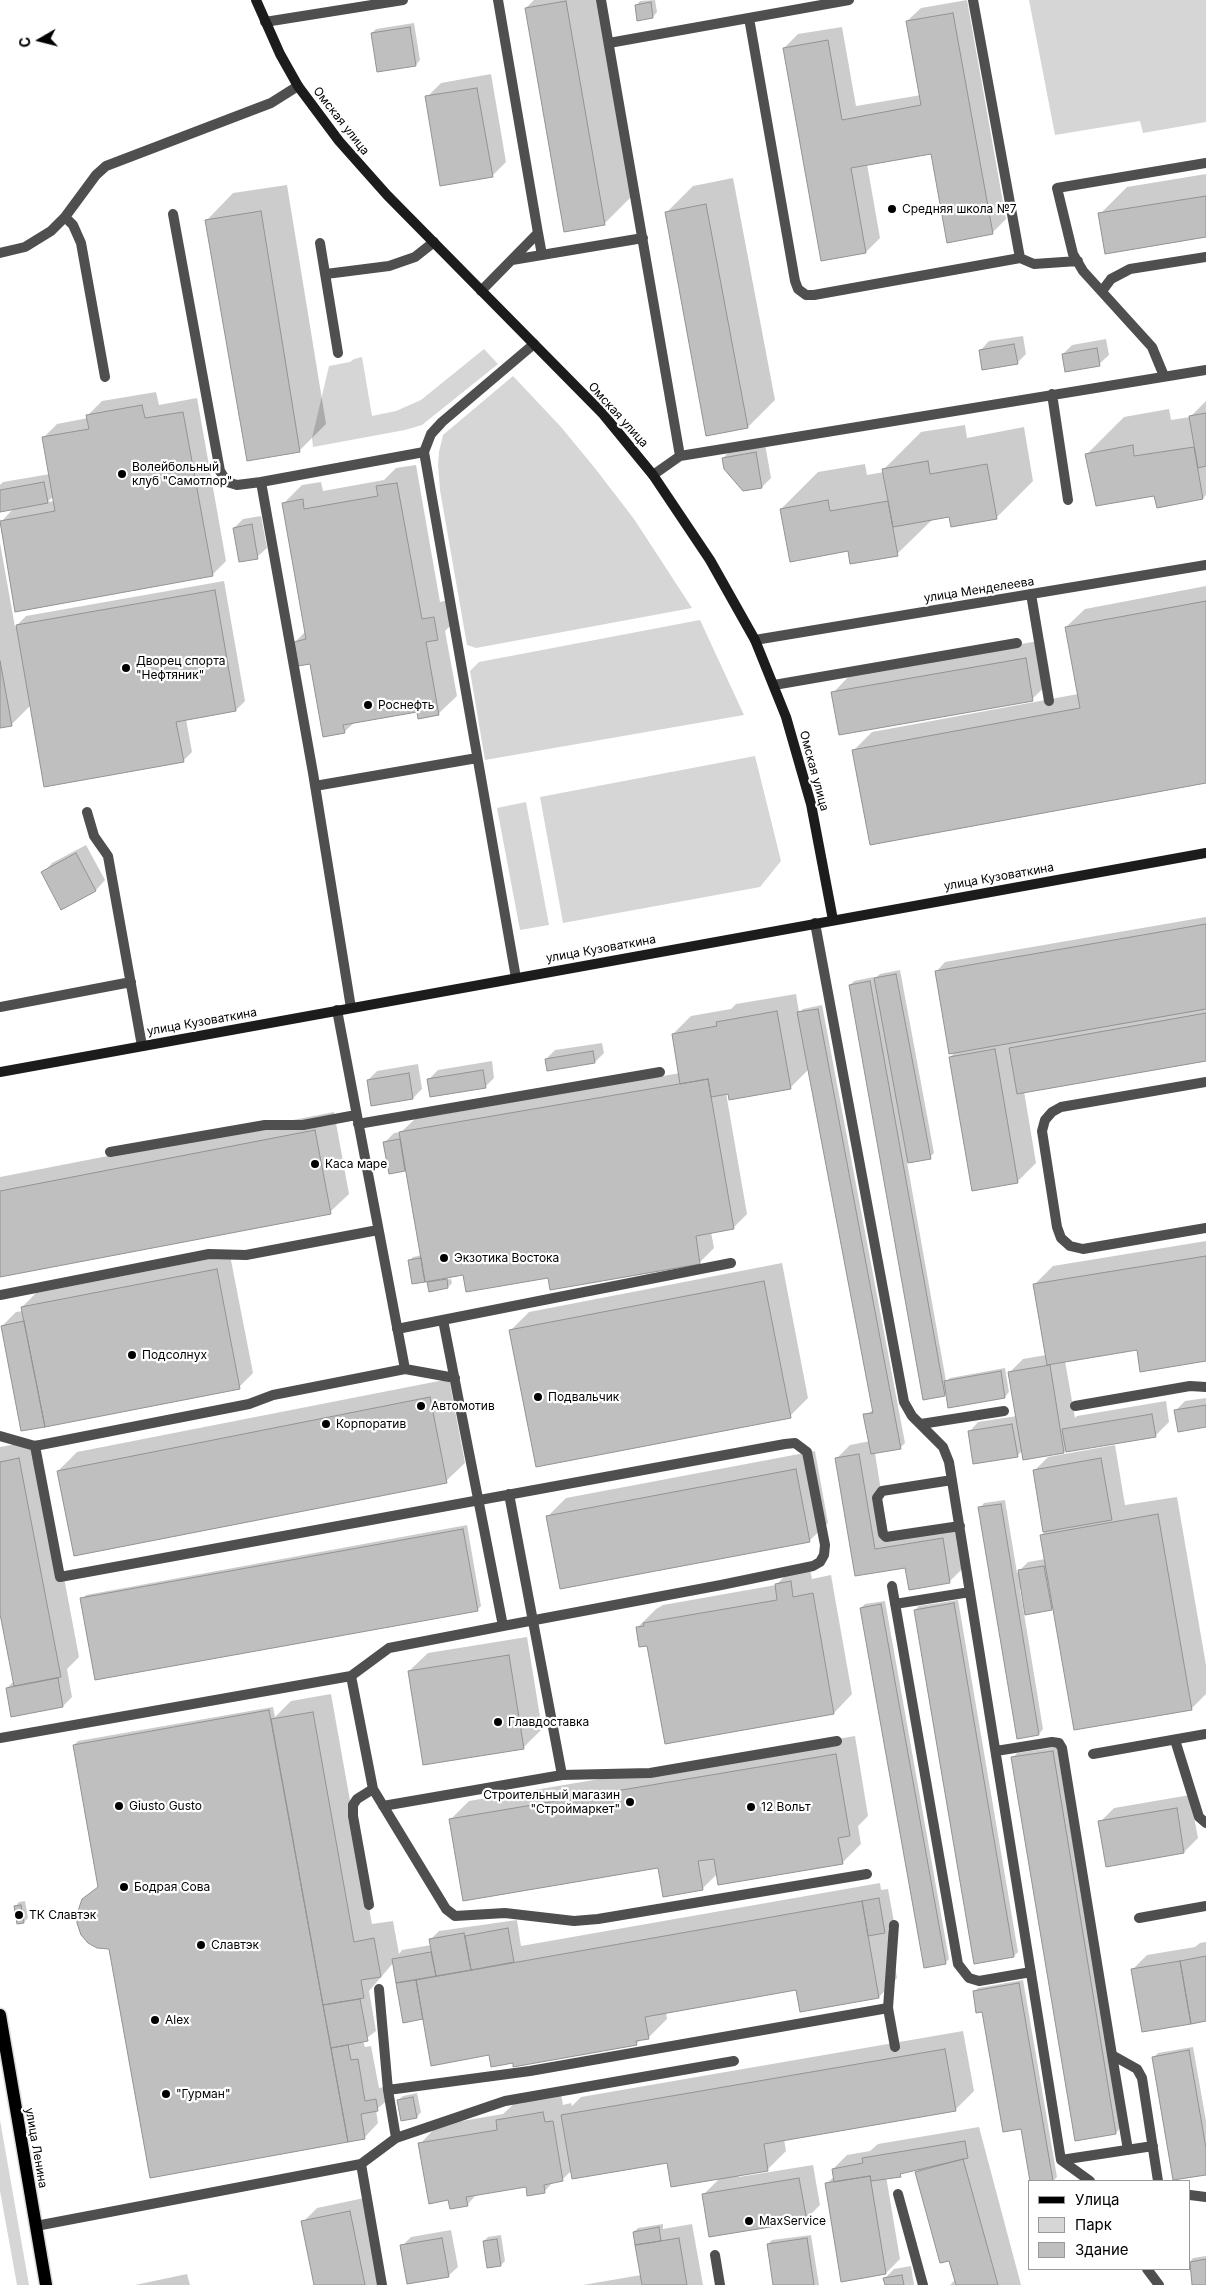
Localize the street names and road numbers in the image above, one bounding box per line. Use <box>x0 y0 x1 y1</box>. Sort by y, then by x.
street label: Омская улица <box>310 84 372 158</box>
street label: Омская улица <box>585 379 651 451</box>
street label: улица Менделеева <box>923 574 1035 606</box>
street label: Омская улица <box>796 729 832 813</box>
street label: улица Кузоваткина <box>943 860 1055 894</box>
street label: улица Кузоваткина <box>545 932 657 966</box>
street label: улица Кузоваткина <box>146 1005 258 1039</box>
street label: улица Ленина <box>22 2107 50 2189</box>

